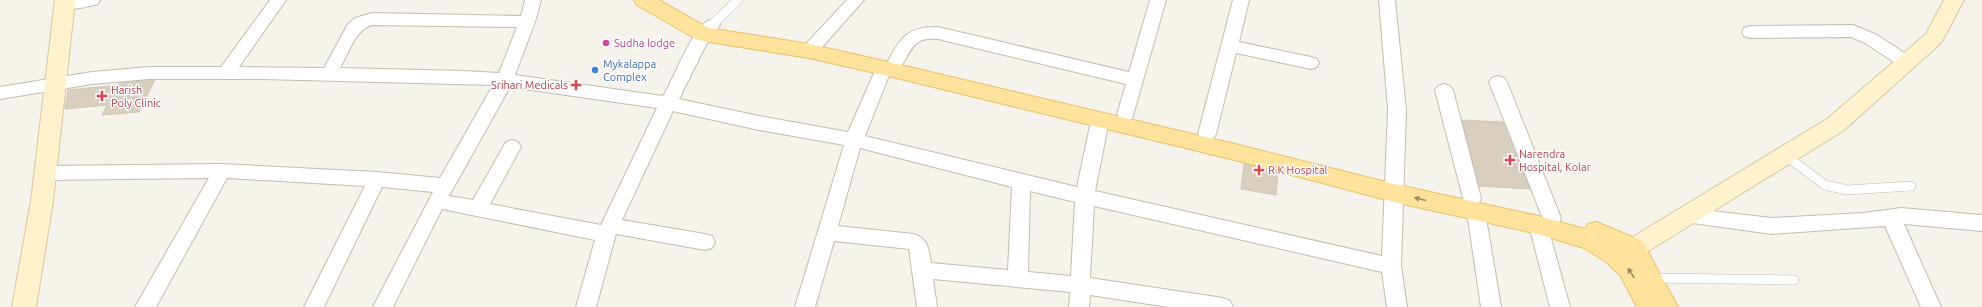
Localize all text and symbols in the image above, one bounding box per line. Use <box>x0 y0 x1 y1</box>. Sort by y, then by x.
place label: Sudha lodge <box>614 37 675 49</box>
marker: Sudha lodge <box>601 38 611 48</box>
place label: Mykalappa Complex <box>603 58 656 83</box>
marker: Mykalappa Complex <box>590 65 600 75</box>
place label: Srihari Medicals <box>491 79 568 91</box>
marker: Srihari Medicals <box>571 80 581 90</box>
place label: Harish Poly Clinic <box>111 84 161 109</box>
marker: Harish Poly Clinic <box>96 90 108 102</box>
place label: Narendra Hospital, Kolar <box>1519 148 1592 173</box>
marker: Narendra Hospital, Kolar <box>1504 154 1516 166</box>
marker: R K Hospital <box>1253 164 1265 176</box>
place label: R K Hospital <box>1268 164 1328 176</box>
one-way arrow <box>1414 196 1426 202</box>
one-way arrow <box>1627 267 1634 279</box>

